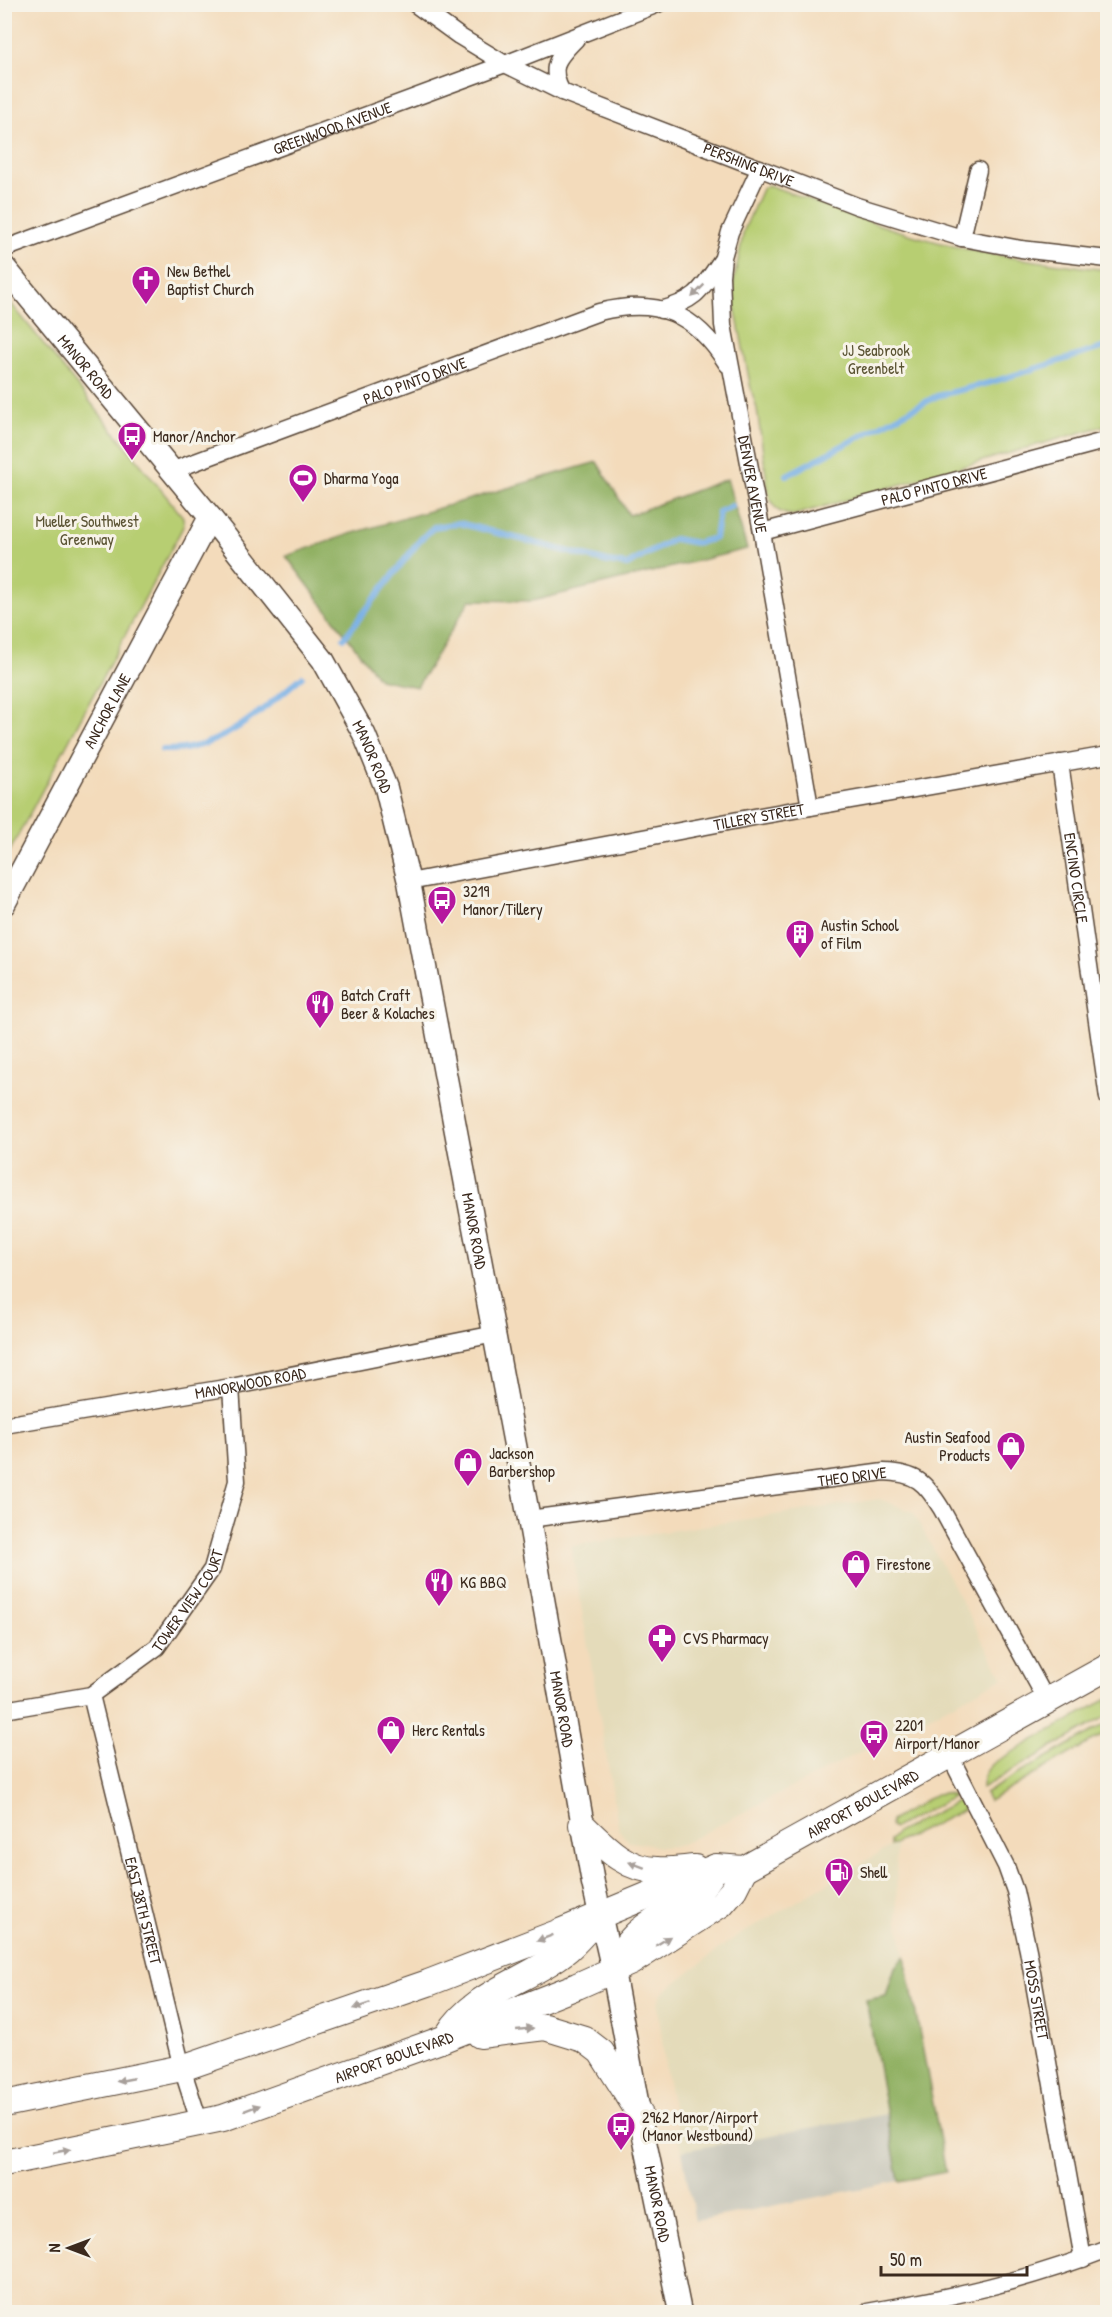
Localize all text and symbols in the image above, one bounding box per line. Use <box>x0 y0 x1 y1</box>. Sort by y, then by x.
street label: GREENWOOD AVENUE <box>270 96 395 160</box>
street label: PERSHING DRIVE <box>700 137 797 192</box>
place label: New Bethel Baptist Church <box>167 260 254 300</box>
church icon: New Bethel Baptist Church <box>130 264 162 306</box>
one-way arrow <box>691 284 705 299</box>
street label: MANOR ROAD <box>53 330 119 404</box>
park label: JJ Seabrook Greenbelt <box>842 339 910 379</box>
street label: PALO PINTO DRIVE <box>360 351 470 410</box>
bus stop icon: Manor/Anchor <box>116 420 148 462</box>
place label: Manor/Anchor <box>153 425 236 447</box>
street label: DENVER AVENUE <box>733 434 773 535</box>
sports icon: Dharma Yoga <box>287 462 319 504</box>
street label: PALO PINTO DRIVE <box>879 462 989 511</box>
place label: Dharma Yoga <box>324 467 399 489</box>
park label: Mueller Southwest Greenway <box>35 510 139 550</box>
street label: ANCHOR LANE <box>78 669 136 752</box>
street label: MANOR ROAD <box>347 716 398 795</box>
street label: TILLERY STREET <box>712 797 807 835</box>
street label: ENCINO CIRCLE <box>1059 831 1094 924</box>
place label: 3219 Manor/Tillery <box>463 880 543 920</box>
bus stop icon: 3219 Manor/Tillery <box>426 884 458 926</box>
place label: Austin School of Film <box>821 914 900 954</box>
building icon: Austin School of Film <box>784 918 816 960</box>
place label: Batch Craft Beer & Kolaches <box>341 984 435 1024</box>
restaurant icon: Batch Craft Beer & Kolaches <box>304 988 336 1030</box>
street label: MANOR ROAD <box>457 1191 493 1271</box>
street label: MANORWOOD ROAD <box>193 1361 308 1404</box>
place label: Austin Seafood Products <box>905 1426 990 1466</box>
shop icon: Austin Seafood Products <box>995 1430 1027 1472</box>
place label: Jackson Barbershop <box>489 1442 555 1482</box>
shop icon: Jackson Barbershop <box>452 1446 484 1488</box>
street label: THEO DRIVE <box>816 1461 888 1492</box>
street label: TOWER VIEW COURT <box>146 1546 228 1656</box>
shop icon: Firestone <box>840 1548 872 1590</box>
place label: Firestone <box>876 1553 931 1575</box>
restaurant icon: KG BBQ <box>423 1566 455 1608</box>
place label: KG BBQ <box>460 1571 506 1593</box>
pharmacy icon: CVS Pharmacy <box>646 1622 678 1664</box>
place label: CVS Pharmacy <box>683 1627 769 1649</box>
street label: MANOR ROAD <box>545 1669 580 1749</box>
shop icon: Herc Rentals <box>375 1714 407 1756</box>
place label: 2201 Airport/Manor <box>895 1714 980 1754</box>
bus stop icon: 2201 Airport/Manor <box>858 1718 890 1760</box>
place label: Herc Rentals <box>412 1719 485 1741</box>
street label: AIRPORT BOULEVARD <box>803 1763 923 1843</box>
street label: EAST 38TH STREET <box>120 1855 167 1967</box>
fuel station icon: Shell <box>823 1856 855 1898</box>
one-way arrow <box>628 1860 646 1870</box>
place label: Shell <box>860 1861 887 1883</box>
one-way arrow <box>536 1934 554 1943</box>
one-way arrow <box>655 1936 671 1947</box>
street label: MOSS STREET <box>1019 1958 1055 2042</box>
one-way arrow <box>353 2002 371 2012</box>
street label: AIRPORT BOULEVARD <box>331 2025 457 2088</box>
one-way arrow <box>516 2025 535 2034</box>
one-way arrow <box>115 2076 134 2085</box>
one-way arrow <box>243 2102 261 2112</box>
place label: 2962 Manor/Airport (Manor Westbound) <box>642 2106 758 2146</box>
bus stop icon: 2962 Manor/Airport (Manor Westbound) <box>605 2110 637 2152</box>
one-way arrow <box>53 2146 72 2155</box>
street label: MANOR ROAD <box>639 2164 676 2244</box>
north arrow <box>39 2218 99 2278</box>
scale bar <box>881 2239 1026 2277</box>
text: N <box>43 2243 65 2252</box>
text: 50 m <box>890 2247 922 2272</box>

